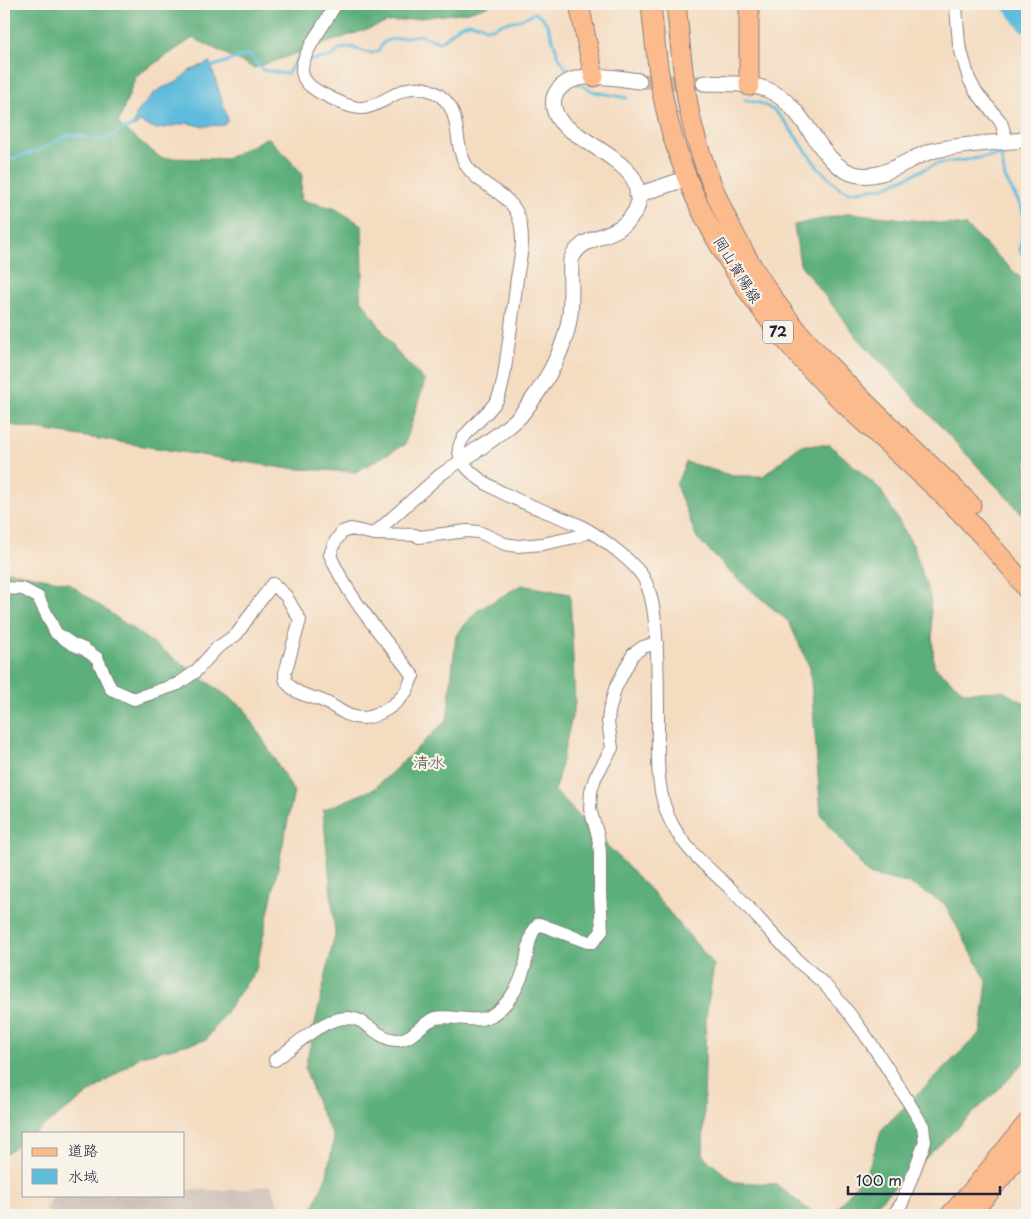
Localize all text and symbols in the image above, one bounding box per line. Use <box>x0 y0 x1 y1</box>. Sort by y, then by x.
street label: 岡山賀陽線 <box>709 231 768 307</box>
road number: 72 <box>763 321 793 344</box>
district label: 清水 <box>413 749 445 773</box>
legend <box>22 1132 185 1196</box>
text: 道路 <box>68 1138 98 1161</box>
text: 水域 <box>68 1164 98 1187</box>
scale bar <box>848 1164 1001 1196</box>
text: 100 m <box>856 1168 902 1191</box>

